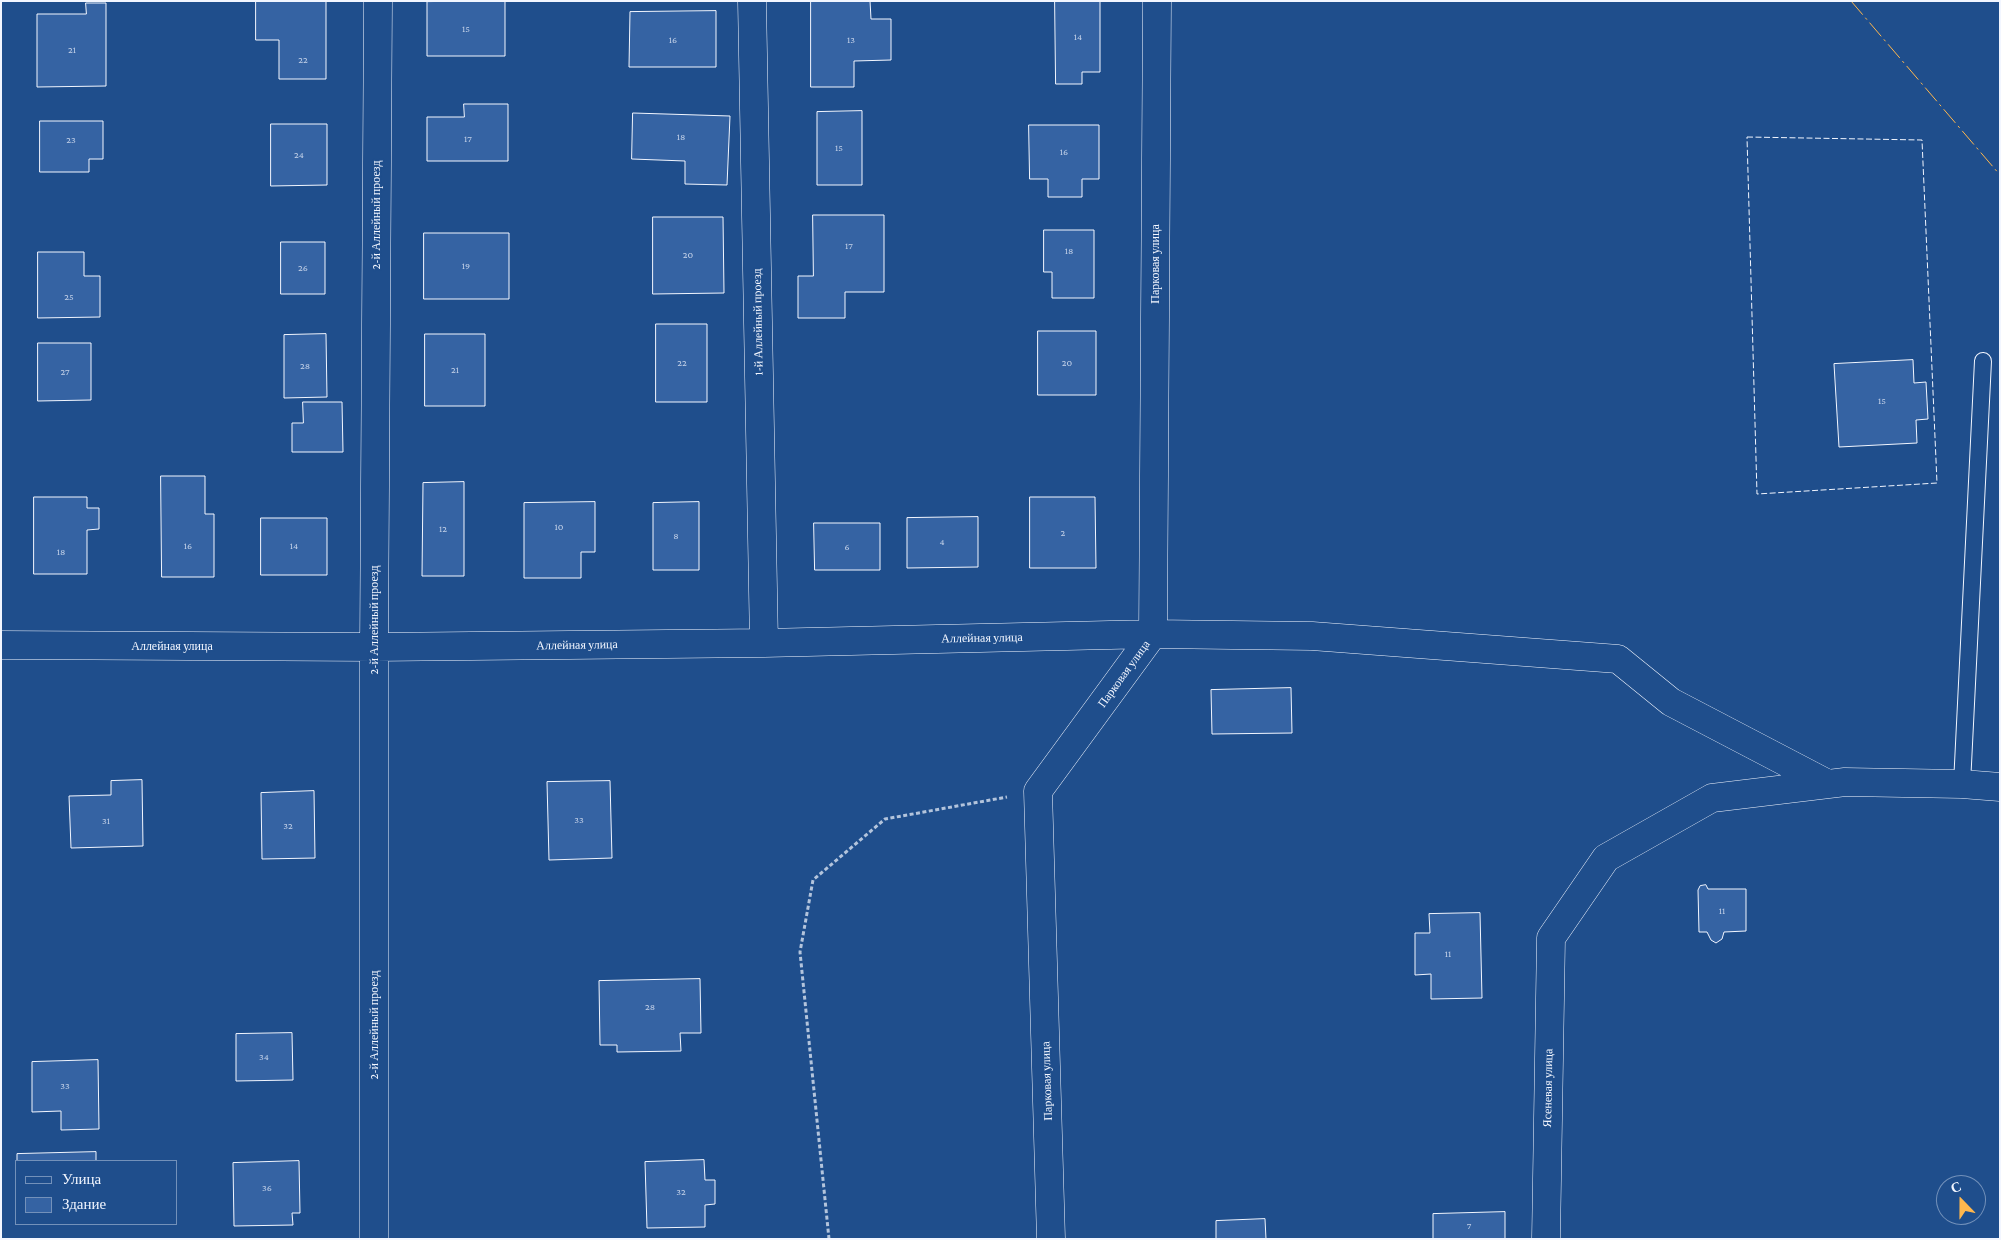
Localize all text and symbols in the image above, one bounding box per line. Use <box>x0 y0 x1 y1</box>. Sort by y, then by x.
house number: 15 <box>462 23 470 35</box>
house number: 14 <box>1074 31 1082 43</box>
house number: 16 <box>669 34 677 46</box>
house number: 13 <box>847 34 855 46</box>
house number: 21 <box>68 44 76 56</box>
house number: 22 <box>298 54 308 66</box>
house number: 18 <box>677 131 685 143</box>
house number: 17 <box>464 133 472 145</box>
house number: 23 <box>66 134 76 146</box>
house number: 15 <box>835 142 843 154</box>
house number: 16 <box>1060 146 1068 158</box>
house number: 24 <box>294 149 304 161</box>
street label: 2-й Аллейный проезд <box>369 161 383 269</box>
street label: Парковая улица <box>1148 224 1162 304</box>
house number: 17 <box>845 240 853 252</box>
house number: 18 <box>1065 245 1073 257</box>
house number: 20 <box>683 249 693 261</box>
house number: 19 <box>462 260 470 272</box>
house number: 26 <box>298 262 308 274</box>
street label: 1-й Аллейный проезд <box>750 268 766 376</box>
house number: 25 <box>64 291 74 303</box>
house number: 22 <box>677 357 687 369</box>
house number: 20 <box>1062 357 1072 369</box>
house number: 28 <box>300 360 310 372</box>
house number: 21 <box>451 364 459 376</box>
house number: 27 <box>60 366 70 378</box>
house number: 15 <box>1878 395 1886 407</box>
house number: 10 <box>555 521 563 533</box>
house number: 12 <box>439 523 447 535</box>
house number: 2 <box>1061 527 1065 539</box>
house number: 8 <box>673 530 679 542</box>
house number: 4 <box>939 536 945 548</box>
house number: 16 <box>184 540 192 552</box>
house number: 14 <box>290 540 298 552</box>
house number: 6 <box>844 541 850 553</box>
house number: 18 <box>57 546 65 558</box>
street label: 2-й Аллейный проезд <box>367 566 381 674</box>
street label: Аллейная улица <box>941 630 1023 646</box>
street label: Аллейная улица <box>536 637 618 653</box>
street label: Парковая улица <box>1095 638 1153 710</box>
street label: Аллейная улица <box>131 639 213 653</box>
house number: 33 <box>574 814 584 826</box>
house number: 31 <box>102 815 110 827</box>
house number: 32 <box>283 820 293 832</box>
house number: 11 <box>1719 905 1725 917</box>
house number: 11 <box>1445 948 1451 960</box>
street label: 2-й Аллейный проезд <box>367 971 381 1079</box>
house number: 28 <box>645 1001 655 1013</box>
street label: Парковая улица <box>1038 1041 1056 1121</box>
street label: Ясеневая улица <box>1540 1048 1556 1128</box>
house number: 34 <box>259 1051 269 1063</box>
house number: 33 <box>60 1080 70 1092</box>
legend <box>15 1160 178 1225</box>
text: Улица <box>62 1171 101 1187</box>
north arrow <box>1936 1175 1986 1225</box>
text: С <box>1948 1178 1963 1196</box>
house number: 36 <box>262 1182 272 1194</box>
house number: 32 <box>676 1186 686 1198</box>
text: Здание <box>62 1196 106 1212</box>
house number: 7 <box>1467 1220 1471 1232</box>

